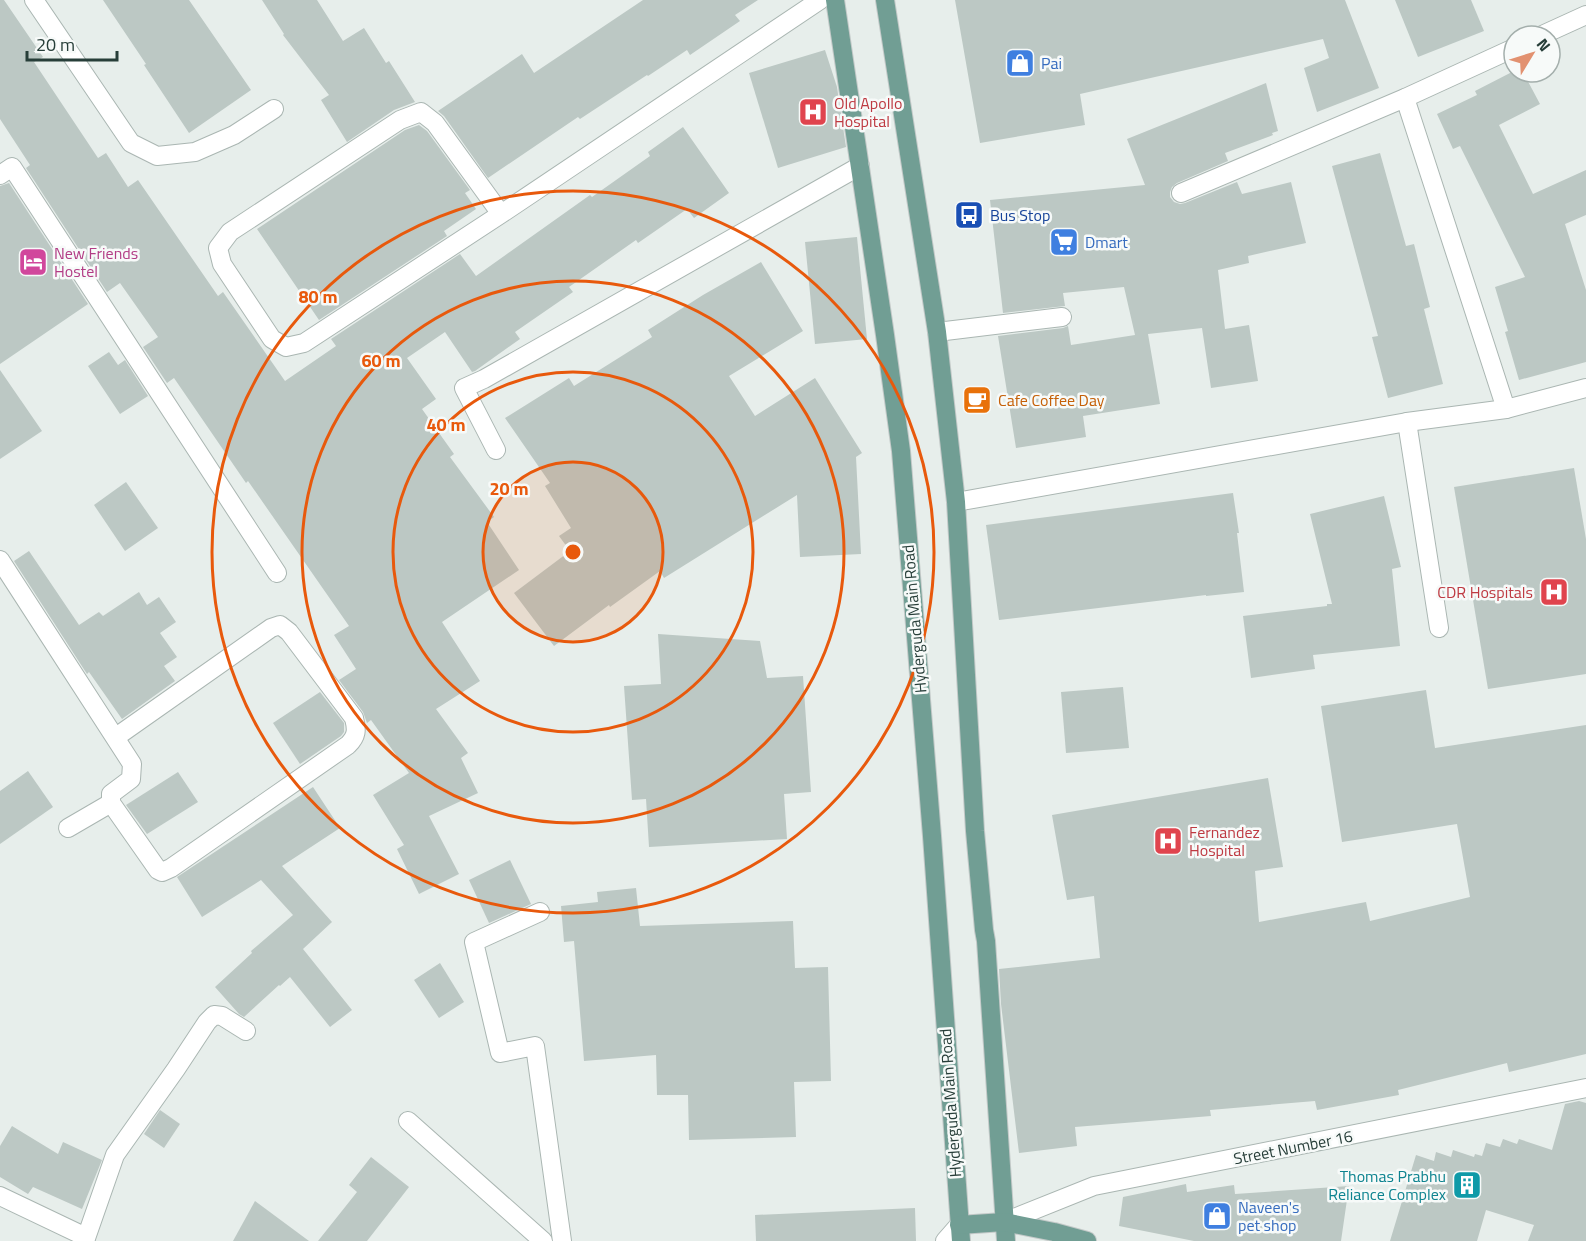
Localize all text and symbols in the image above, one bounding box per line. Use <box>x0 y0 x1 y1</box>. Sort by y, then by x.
scale bar <box>27 24 117 62</box>
north arrow <box>1502 24 1562 84</box>
text: 20 m <box>36 31 75 58</box>
text: N <box>1531 33 1557 57</box>
shop icon: Pai <box>1004 47 1036 79</box>
place label: Pai <box>1041 51 1062 75</box>
place label: Old Apollo Hospital <box>834 91 903 133</box>
hospital icon: Old Apollo Hospital <box>797 96 829 128</box>
bus stop icon: Bus Stop <box>953 199 985 231</box>
place label: Bus Stop <box>990 203 1050 227</box>
supermarket icon: Dmart <box>1048 226 1080 258</box>
place label: Dmart <box>1085 230 1128 254</box>
place label: New Friends Hostel <box>54 241 138 283</box>
hotel icon: New Friends Hostel <box>17 246 49 278</box>
text: 80 m <box>298 283 338 310</box>
text: 60 m <box>361 347 401 374</box>
cafe icon: Cafe Coffee Day <box>961 384 993 416</box>
place label: Cafe Coffee Day <box>998 388 1105 412</box>
text: 40 m <box>426 411 466 438</box>
text: 20 m <box>489 475 529 502</box>
centre of rings <box>563 542 583 562</box>
street label: Hyderguda Main Road <box>896 544 932 694</box>
hospital icon: CDR Hospitals <box>1538 576 1570 608</box>
place label: CDR Hospitals <box>1437 580 1533 604</box>
place label: Fernandez Hospital <box>1189 820 1260 862</box>
hospital icon: Fernandez Hospital <box>1152 825 1184 857</box>
street label: Hyderguda Main Road <box>933 1028 967 1178</box>
street label: Street Number 16 <box>1231 1124 1355 1170</box>
place label: Thomas Prabhu Reliance Complex <box>1328 1164 1446 1206</box>
building icon: Thomas Prabhu Reliance Complex <box>1451 1169 1483 1201</box>
place label: Naveen's pet shop <box>1238 1195 1300 1237</box>
shop icon: Naveen's pet shop <box>1201 1200 1233 1232</box>

